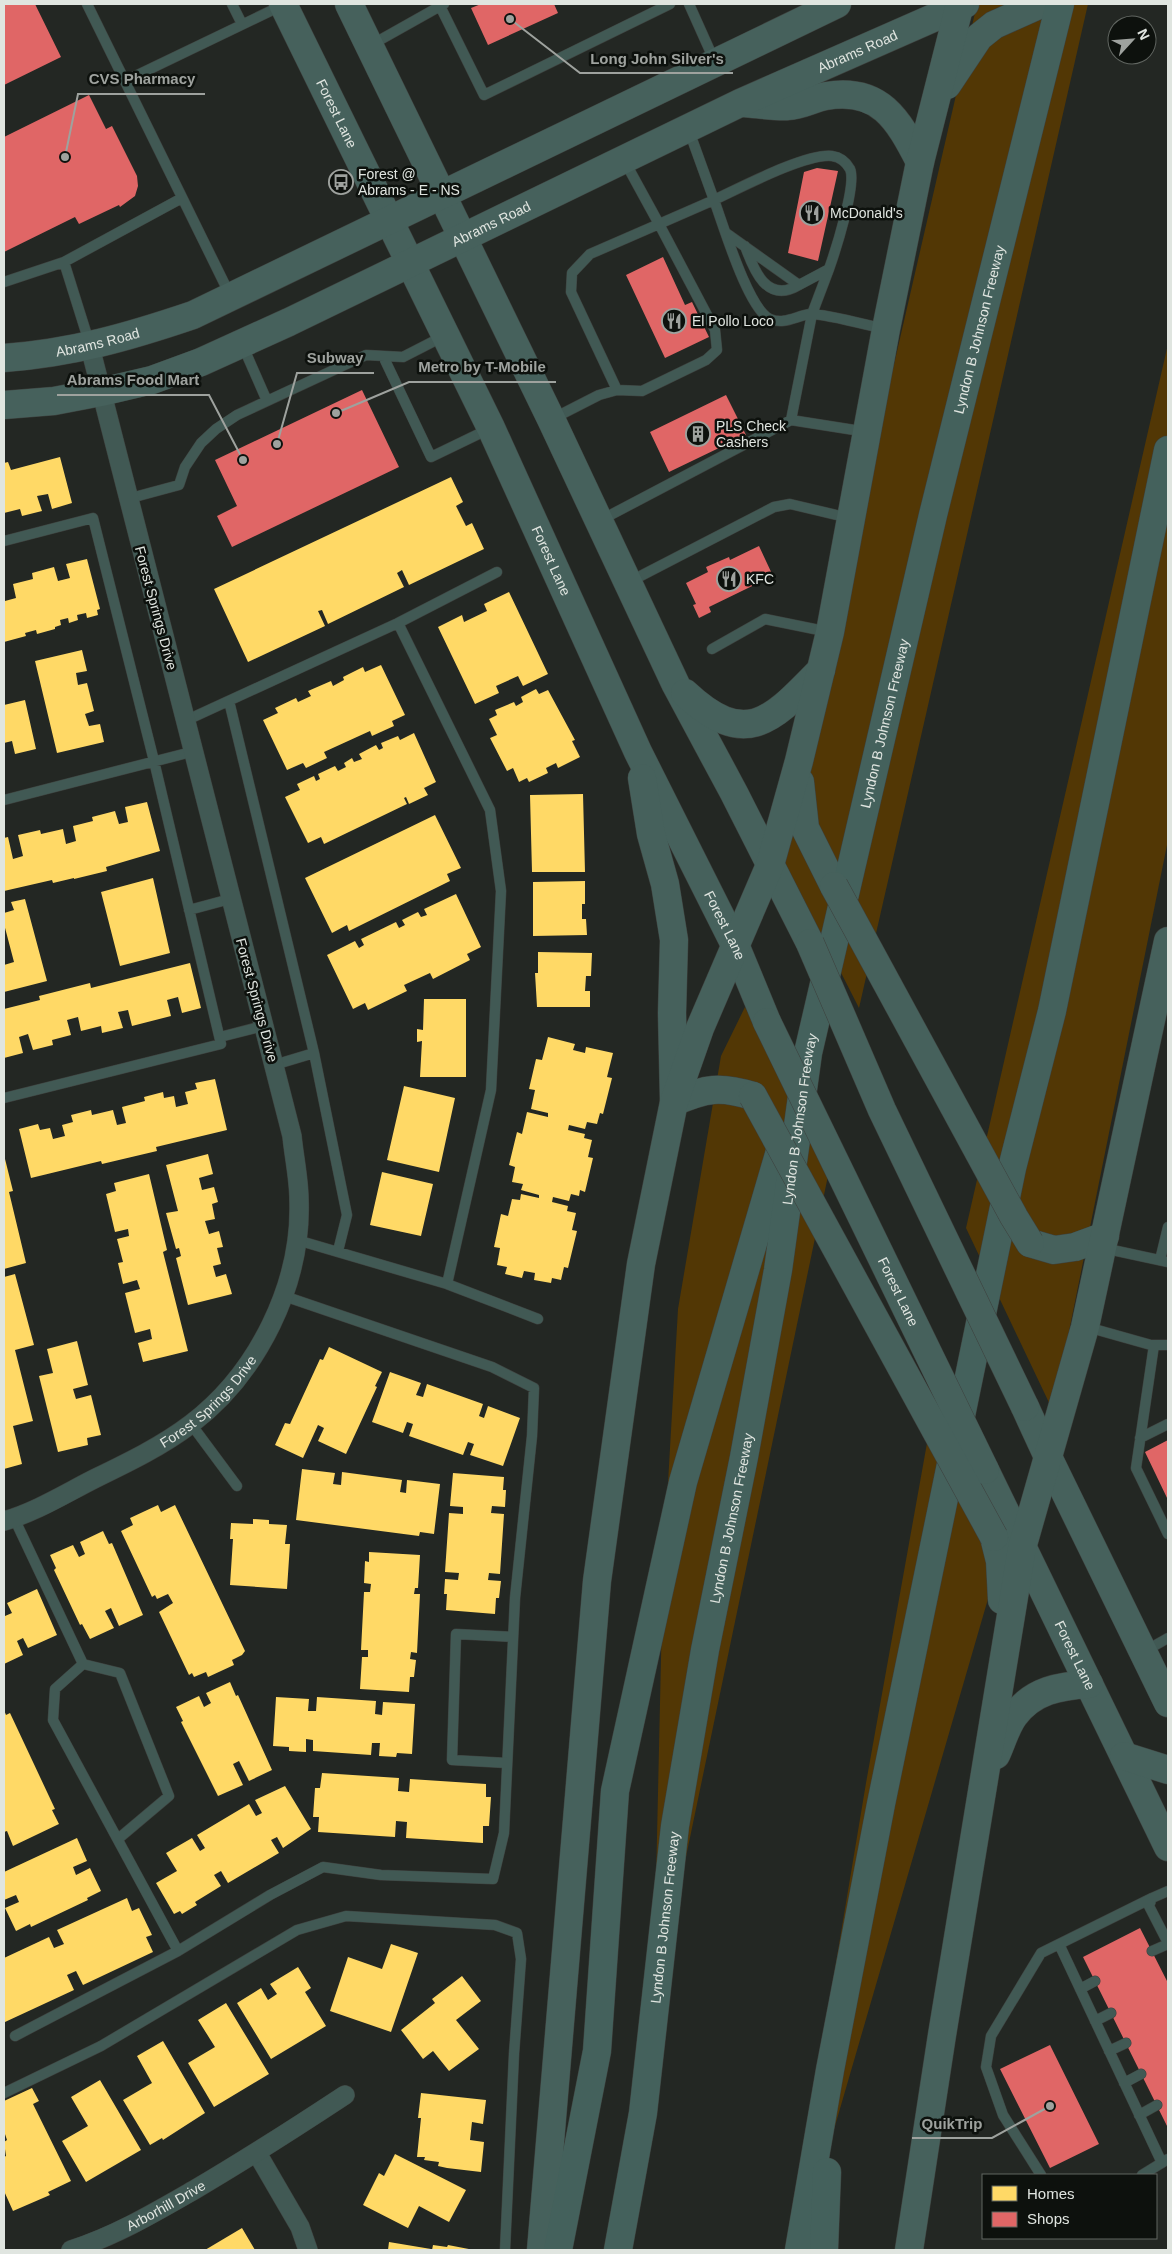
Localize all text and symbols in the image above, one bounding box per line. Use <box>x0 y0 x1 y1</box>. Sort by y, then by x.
north arrow <box>1107 15 1157 65</box>
text: N <box>1134 26 1153 42</box>
street label: Abrams Road <box>815 27 900 76</box>
callout: Long John Silver's <box>580 43 733 73</box>
text: Long John Silver's <box>590 50 724 67</box>
callout: CVS Pharmacy <box>78 64 205 94</box>
text: CVS Pharmacy <box>89 70 196 87</box>
street label: Forest Lane <box>313 76 360 151</box>
place label: Forest @ Abrams - E - NS <box>358 166 460 198</box>
bus stop icon: Forest @ Abrams - E - NS <box>328 169 354 195</box>
street label: Abrams Road <box>449 198 533 250</box>
restaurant icon: McDonald's <box>799 200 825 226</box>
place label: McDonald's <box>830 205 903 221</box>
street label: Lyndon B Johnson Freeway <box>950 244 1008 416</box>
restaurant icon: El Pollo Loco <box>661 308 687 334</box>
place label: El Pollo Loco <box>692 313 774 329</box>
street label: Abrams Road <box>54 325 141 360</box>
callout: Subway <box>297 343 374 373</box>
text: Subway <box>307 349 364 366</box>
callout: Metro by T-Mobile <box>409 352 556 382</box>
text: Metro by T-Mobile <box>418 358 546 375</box>
callout: Abrams Food Mart <box>57 365 209 395</box>
text: Abrams Food Mart <box>67 371 199 388</box>
place label: PLS Check Cashers <box>716 418 787 450</box>
building icon: PLS Check Cashers <box>685 421 711 447</box>
street label: Forest Lane <box>528 523 574 598</box>
street label: Forest Springs Drive <box>132 544 180 672</box>
restaurant icon: KFC <box>716 566 742 592</box>
place label: KFC <box>746 571 774 587</box>
street label: Lyndon B Johnson Freeway <box>857 637 912 810</box>
street label: Forest Lane <box>701 888 748 962</box>
street label: Forest Springs Drive <box>233 936 281 1064</box>
street label: Lyndon B Johnson Freeway <box>779 1032 820 1206</box>
street label: Forest Lane <box>875 1255 922 1329</box>
street label: Forest Springs Drive <box>157 1352 260 1451</box>
street label: Lyndon B Johnson Freeway <box>707 1432 756 1605</box>
street label: Forest Lane <box>1051 1618 1099 1693</box>
street label: Lyndon B Johnson Freeway <box>647 1831 682 2004</box>
callout: QuikTrip <box>912 2108 992 2138</box>
text: QuikTrip <box>922 2115 982 2132</box>
legend <box>982 2174 1157 2239</box>
street label: Arborhill Drive <box>124 2177 208 2234</box>
text: Homes <box>1027 2185 1075 2202</box>
text: Shops <box>1027 2210 1070 2227</box>

